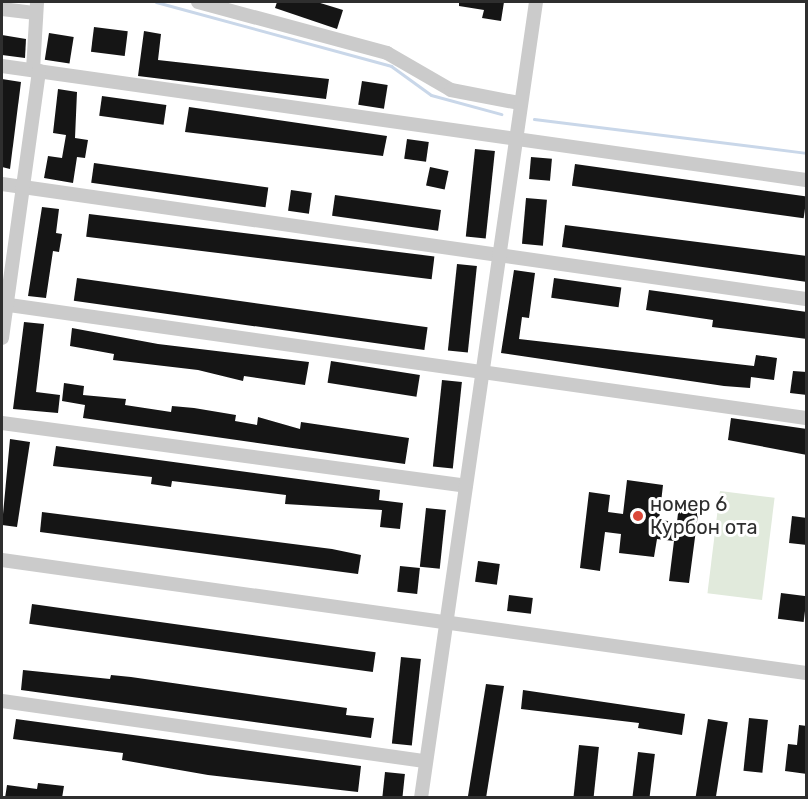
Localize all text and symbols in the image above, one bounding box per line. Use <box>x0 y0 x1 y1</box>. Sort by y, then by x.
place label: номер 6 Курбон ота <box>650 492 758 539</box>
marker: номер 6 Курбон ота <box>631 509 645 523</box>

